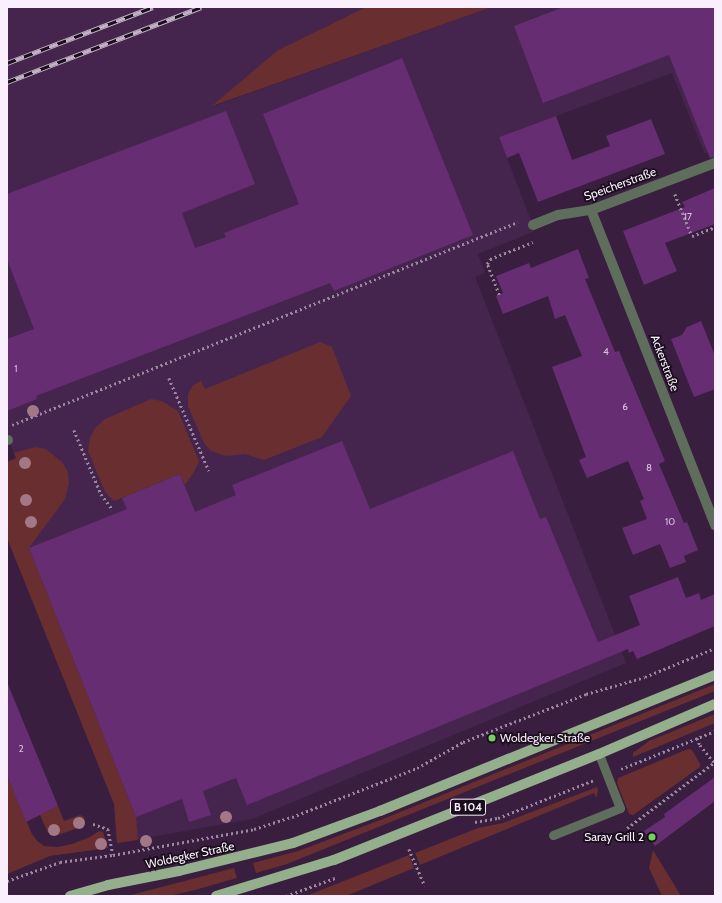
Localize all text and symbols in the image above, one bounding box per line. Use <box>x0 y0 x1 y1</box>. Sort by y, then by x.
street label: Speicherstraße <box>582 164 658 204</box>
house number: 17 <box>684 211 692 223</box>
street label: Ackerstraße <box>648 333 682 393</box>
house number: 4 <box>603 346 609 358</box>
house number: 1 <box>14 363 18 375</box>
house number: 6 <box>622 401 628 413</box>
house number: 8 <box>646 462 652 474</box>
house number: 10 <box>665 516 675 528</box>
place label: Woldegker Straße <box>500 731 590 745</box>
marker: Woldegker Straße <box>487 733 497 743</box>
house number: 2 <box>18 743 24 755</box>
road number: B 104 <box>449 798 487 816</box>
place label: Saray Grill 2 <box>584 830 644 844</box>
marker: Saray Grill 2 <box>647 832 657 842</box>
street label: Woldegker Straße <box>144 839 236 871</box>

